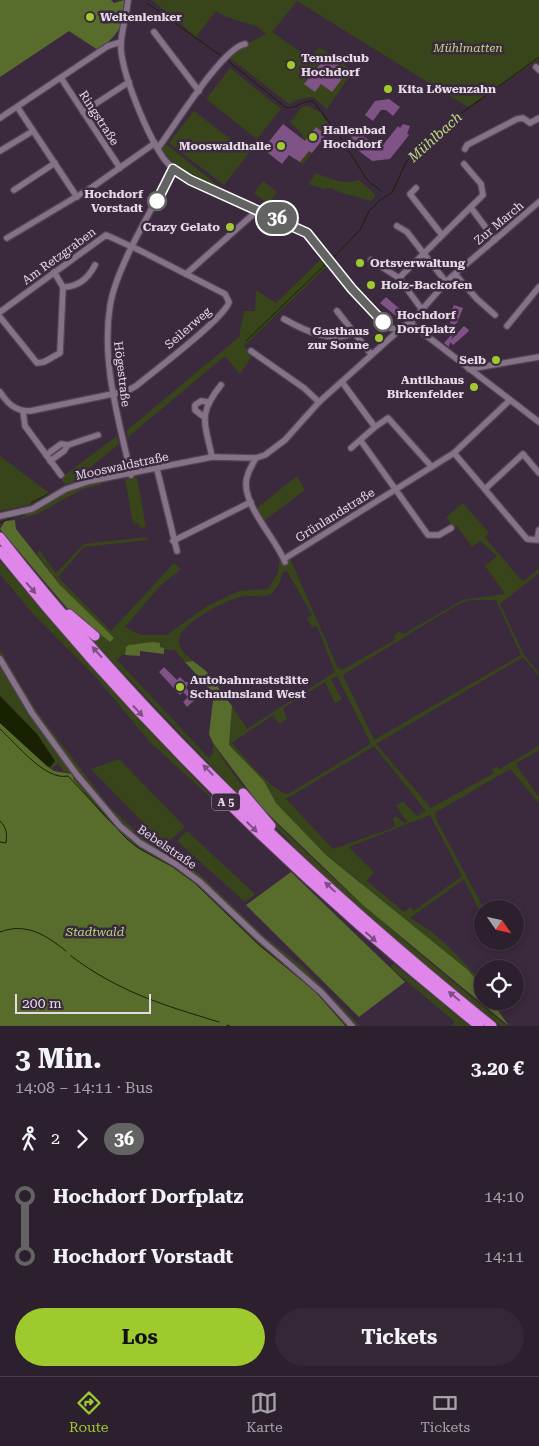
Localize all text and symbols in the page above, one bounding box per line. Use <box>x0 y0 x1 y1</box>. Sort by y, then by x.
place label: Weltenlenker <box>100 10 182 24</box>
marker: Weltenlenker <box>84 11 96 23</box>
park label: Mühlmatten <box>432 41 503 55</box>
place label: Tennisclub Hochdorf <box>301 51 369 79</box>
marker: Tennisclub Hochdorf <box>285 59 297 71</box>
place label: Kita Löwenzahn <box>398 82 496 96</box>
marker: Kita Löwenzahn <box>382 83 394 95</box>
street label: Ringstraße <box>76 88 122 148</box>
water label: Mühlbach <box>404 108 466 166</box>
place label: Hallenbad Hochdorf <box>323 123 386 151</box>
marker: Hallenbad Hochdorf <box>307 131 319 143</box>
place label: Mooswaldhalle <box>179 139 271 153</box>
marker: Mooswaldhalle <box>275 140 287 152</box>
place label: Hochdorf Vorstadt <box>84 187 144 215</box>
marker: Hochdorf Vorstadt <box>147 191 167 211</box>
street label: Zur March <box>472 198 527 248</box>
line badge: 36 <box>254 202 300 234</box>
text: 36 <box>267 207 287 228</box>
place label: Crazy Gelato <box>143 220 220 234</box>
marker: Crazy Gelato <box>224 221 236 233</box>
street label: Am Retzgraben <box>19 224 99 287</box>
place label: Ortsverwaltung <box>370 256 466 270</box>
marker: Ortsverwaltung <box>354 257 366 269</box>
place label: Holz-Backofen <box>381 278 472 292</box>
marker: Holz-Backofen <box>365 279 377 291</box>
street label: Seilerweg <box>162 304 214 352</box>
place label: Hochdorf Dorfplatz <box>397 308 457 336</box>
marker: Hochdorf Dorfplatz <box>373 312 393 332</box>
place label: Gasthaus zur Sonne <box>308 324 369 352</box>
marker: Gasthaus zur Sonne <box>373 332 385 344</box>
street label: Högestraße <box>111 340 133 408</box>
place label: Selb <box>459 353 486 367</box>
marker: Selb <box>490 354 502 366</box>
place label: Antikhaus Birkenfelder <box>387 373 465 401</box>
marker: Antikhaus Birkenfelder <box>468 381 480 393</box>
street label: Mooswaldstraße <box>74 449 170 483</box>
street label: Grünlandstraße <box>293 485 377 545</box>
one-way arrow <box>25 582 37 594</box>
one-way arrow <box>91 646 103 658</box>
place label: Autobahnraststätte Schauinsland West <box>190 673 309 701</box>
marker: Autobahnraststätte Schauinsland West <box>174 681 186 693</box>
one-way arrow <box>132 704 144 716</box>
one-way arrow <box>202 765 214 777</box>
road number: A 5 <box>212 794 240 810</box>
one-way arrow <box>245 821 257 833</box>
street label: Bebelstraße <box>135 822 199 872</box>
one-way arrow <box>324 881 336 893</box>
north arrow <box>474 900 524 950</box>
map controls <box>474 900 524 1010</box>
park label: Stadtwald <box>65 925 125 939</box>
one-way arrow <box>365 931 378 942</box>
button: locate <box>474 960 524 1010</box>
one-way arrow <box>448 990 461 1001</box>
scale bar <box>15 991 151 1014</box>
text: 200 m <box>22 995 62 1011</box>
text: 3 Min. <box>15 1042 102 1075</box>
text: 3.20 € <box>471 1057 524 1080</box>
text: 14:08 – 14:11 · Bus <box>15 1078 153 1097</box>
icon: walk <box>15 1125 43 1153</box>
icon: forward <box>68 1125 96 1153</box>
text: 36 <box>114 1128 134 1149</box>
text: 2 <box>51 1129 60 1148</box>
text: Hochdorf Dorfplatz <box>53 1185 243 1208</box>
text: 14:10 <box>484 1187 524 1206</box>
text: Hochdorf Vorstadt <box>53 1245 233 1268</box>
text: 14:11 <box>484 1247 524 1266</box>
button: Los <box>15 1308 265 1366</box>
button: Tickets <box>275 1308 524 1366</box>
tab: Route <box>69 1389 109 1435</box>
tab: Karte <box>246 1389 283 1435</box>
tab: Tickets <box>420 1389 470 1435</box>

